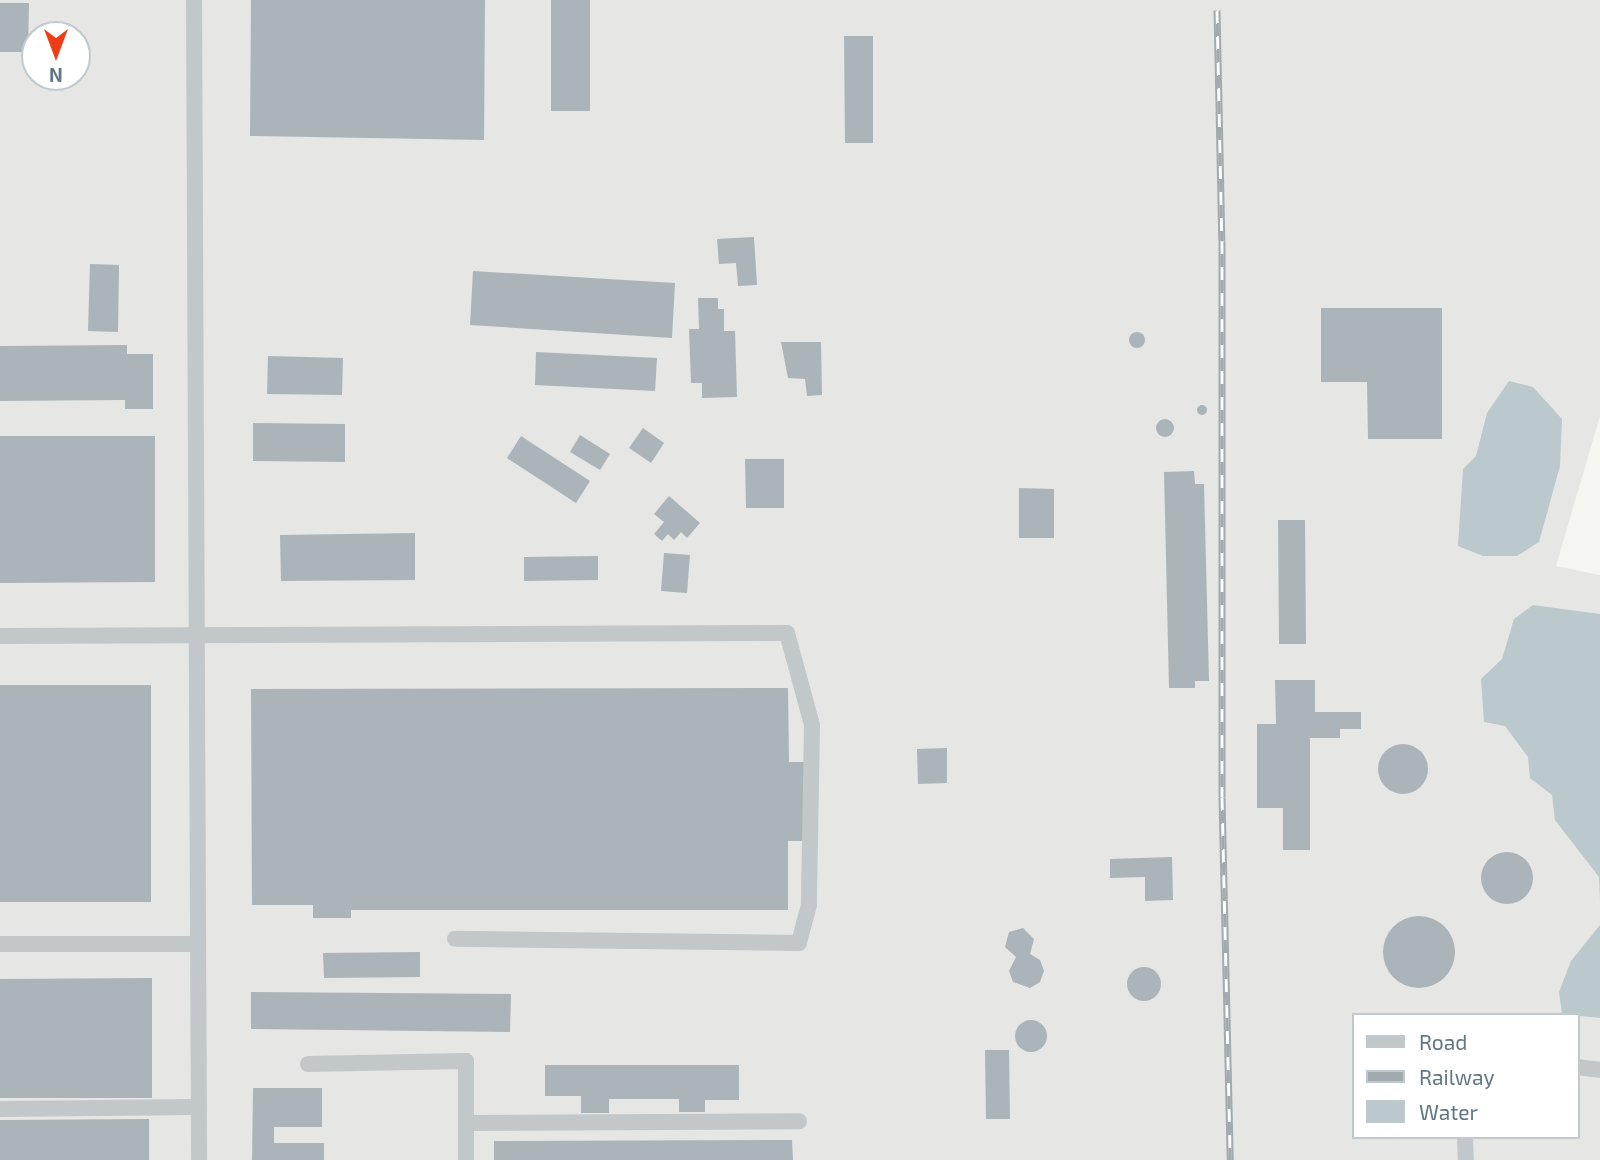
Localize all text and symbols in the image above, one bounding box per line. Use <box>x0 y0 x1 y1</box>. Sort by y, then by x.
north arrow <box>21 21 91 91</box>
text: N <box>49 64 63 87</box>
legend <box>1352 1013 1579 1139</box>
text: Road <box>1419 1029 1467 1054</box>
text: Railway <box>1419 1064 1495 1089</box>
text: Water <box>1419 1099 1478 1124</box>

